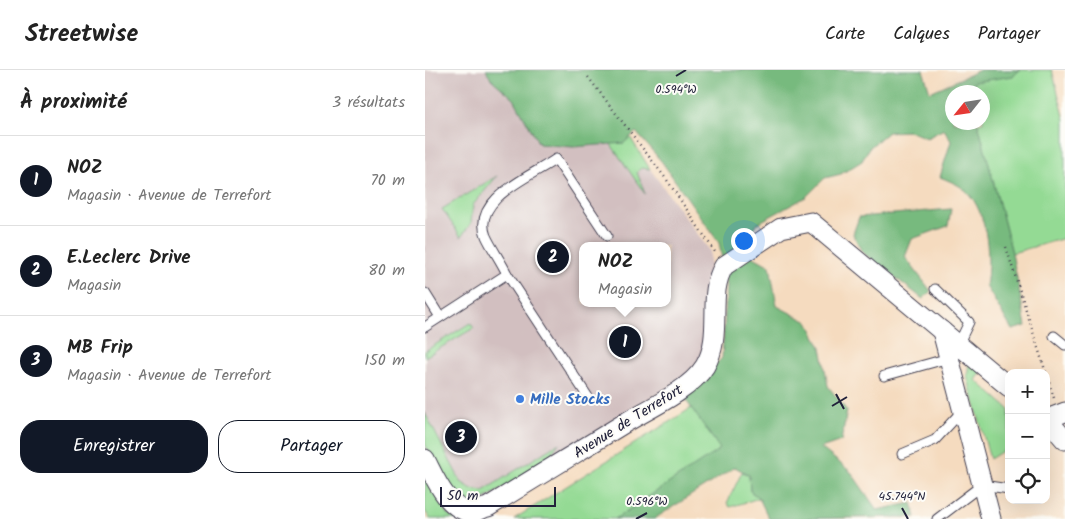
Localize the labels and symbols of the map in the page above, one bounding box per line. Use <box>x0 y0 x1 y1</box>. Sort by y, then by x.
text: 0.594°W <box>655 80 697 99</box>
north arrow <box>945 85 990 130</box>
your location <box>731 228 757 254</box>
pin: 2 <box>537 238 569 276</box>
pin: 1 <box>609 323 641 361</box>
street label: Avenue de Terrefort <box>569 378 688 465</box>
place label: Mille Stocks <box>530 388 610 412</box>
marker: Mille Stocks <box>514 393 526 405</box>
pin: 3 <box>445 418 477 456</box>
scale bar <box>440 484 556 507</box>
text: 45.744°N <box>879 487 925 506</box>
text: 0.596°W <box>626 492 668 511</box>

